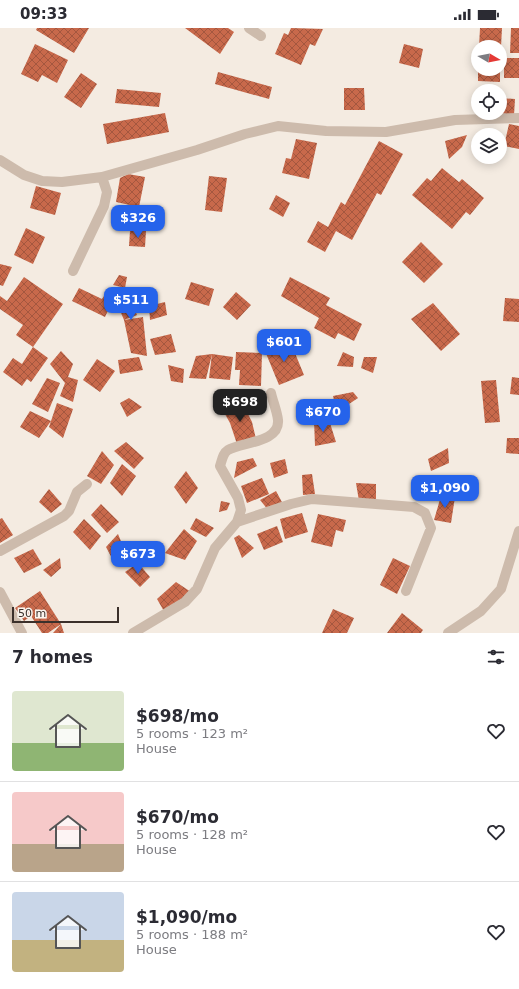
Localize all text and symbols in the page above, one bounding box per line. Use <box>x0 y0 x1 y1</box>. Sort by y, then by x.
text: 09:33 <box>20 5 68 23</box>
north arrow <box>471 40 507 76</box>
map controls <box>471 40 507 164</box>
button: locate <box>471 84 507 120</box>
button: layers <box>471 128 507 164</box>
pin: $326 <box>114 205 162 239</box>
text: $326 <box>120 210 156 225</box>
pin: $511 <box>107 287 155 321</box>
text: $511 <box>113 292 149 307</box>
pin: $601 <box>260 329 308 363</box>
text: $601 <box>266 334 302 349</box>
pin: $698 <box>216 389 264 423</box>
text: $698 <box>222 394 258 409</box>
pin: $670 <box>299 399 347 433</box>
text: $670 <box>305 404 341 419</box>
pin: $1,090 <box>412 475 478 509</box>
text: $1,090 <box>420 480 470 495</box>
pin: $673 <box>114 541 162 575</box>
text: $673 <box>120 546 156 561</box>
scale bar <box>12 605 119 624</box>
text: 50 m <box>18 607 46 620</box>
icon: filters <box>485 646 507 668</box>
text: 7 homes <box>12 647 93 667</box>
text: $698/mo <box>136 706 219 726</box>
icon: home <box>44 707 92 755</box>
icon: heart <box>485 720 507 742</box>
text: 5 rooms · 123 m² <box>136 726 248 741</box>
text: House <box>136 741 177 756</box>
text: $670/mo <box>136 807 219 827</box>
icon: home <box>44 808 92 856</box>
icon: heart <box>485 821 507 843</box>
text: 5 rooms · 128 m² <box>136 827 248 842</box>
text: House <box>136 842 177 857</box>
text: $1,090/mo <box>136 907 237 927</box>
icon: home <box>44 908 92 956</box>
icon: heart <box>485 921 507 943</box>
text: 5 rooms · 188 m² <box>136 927 248 942</box>
text: House <box>136 942 177 957</box>

